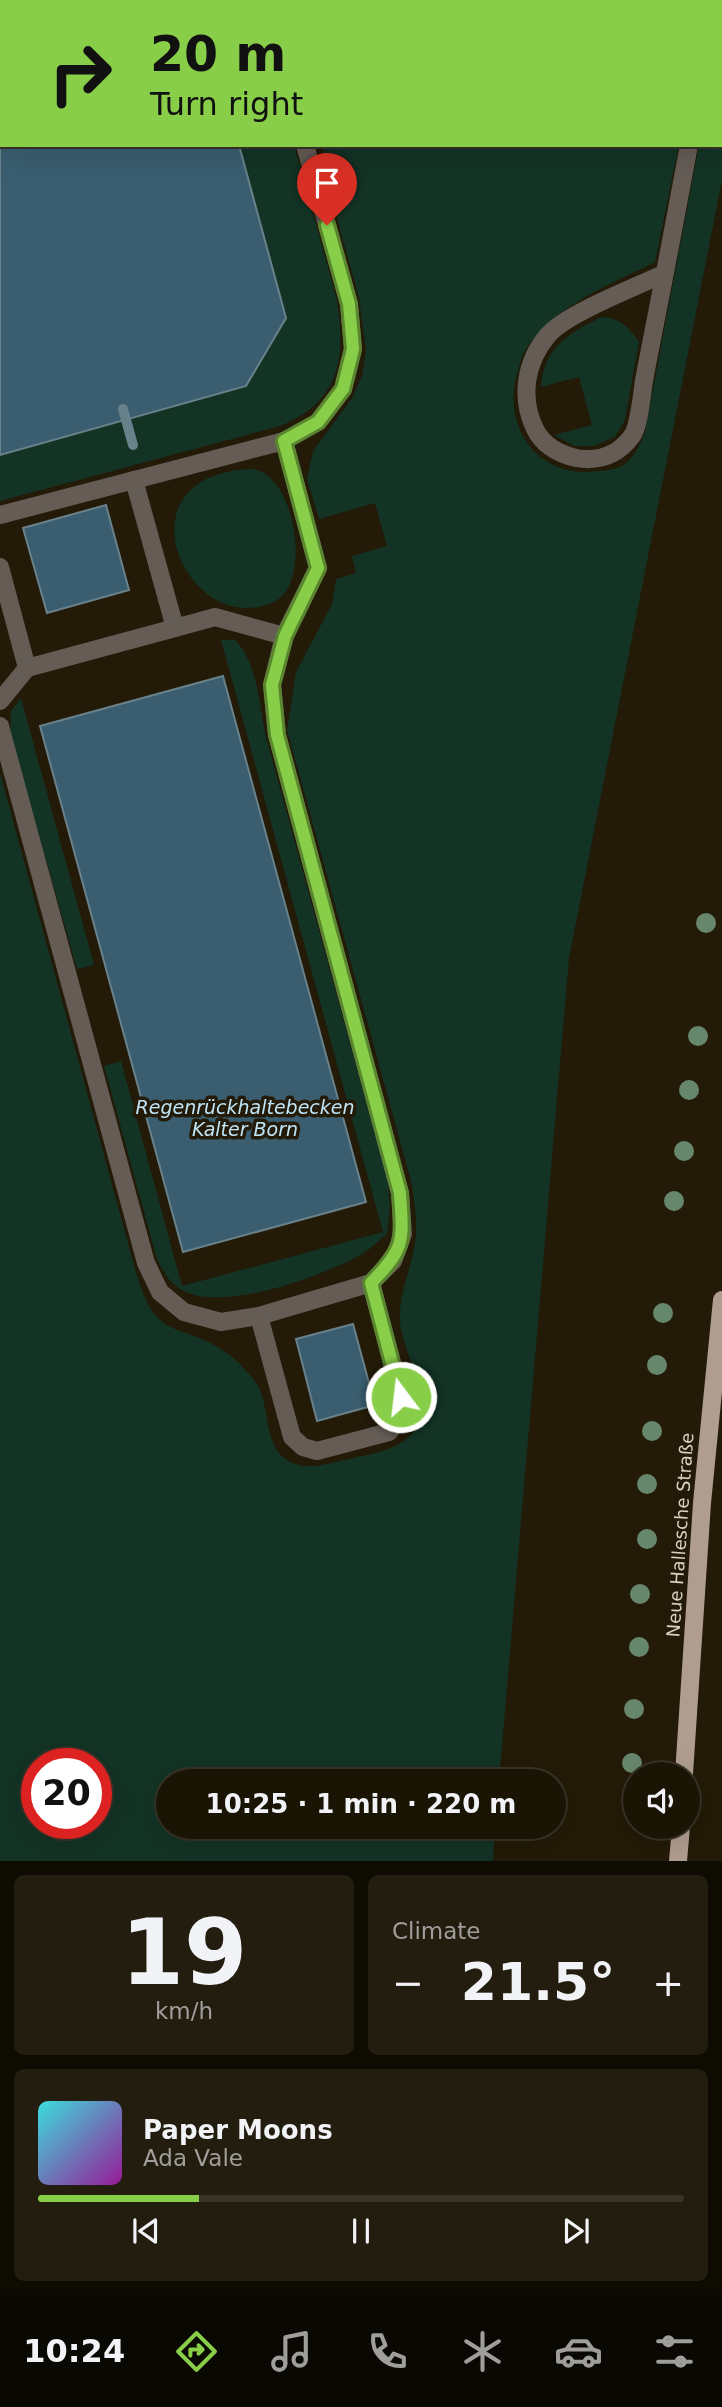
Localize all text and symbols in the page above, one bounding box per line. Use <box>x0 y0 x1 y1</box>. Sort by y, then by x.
text: 20 m <box>150 26 286 83</box>
icon: right <box>35 28 126 119</box>
text: Turn right <box>150 85 303 123</box>
pin <box>297 153 357 225</box>
icon: arrive <box>308 164 346 202</box>
water label: Regenrückhaltebecken Kalter Born <box>135 1096 355 1140</box>
position arrow <box>364 1360 438 1434</box>
street label: Neue Hallesche Straße <box>662 1432 698 1638</box>
speed limit sign: 20 <box>21 1748 112 1839</box>
map controls <box>623 1762 700 1839</box>
button: sound <box>623 1762 700 1839</box>
text: 10:25 · 1 min · 220 m <box>206 1789 516 1819</box>
text: 19 <box>121 1900 247 2005</box>
text: Climate <box>392 1918 481 1944</box>
text: 21.5° <box>461 1952 615 2012</box>
text: − <box>392 1961 424 2005</box>
text: + <box>652 1961 684 2005</box>
text: km/h <box>155 1998 213 2024</box>
text: Paper Moons <box>143 2115 333 2145</box>
text: Ada Vale <box>143 2145 243 2171</box>
icon: previous <box>127 2212 165 2250</box>
icon: pause <box>342 2212 380 2250</box>
icon: next <box>557 2212 595 2250</box>
icon: directions <box>172 2327 221 2376</box>
icon: music <box>267 2327 316 2376</box>
icon: phone <box>363 2327 412 2376</box>
icon: climate <box>458 2327 507 2376</box>
icon: car <box>554 2327 603 2376</box>
icon: filters <box>650 2327 699 2376</box>
text: 10:24 <box>23 2332 125 2370</box>

